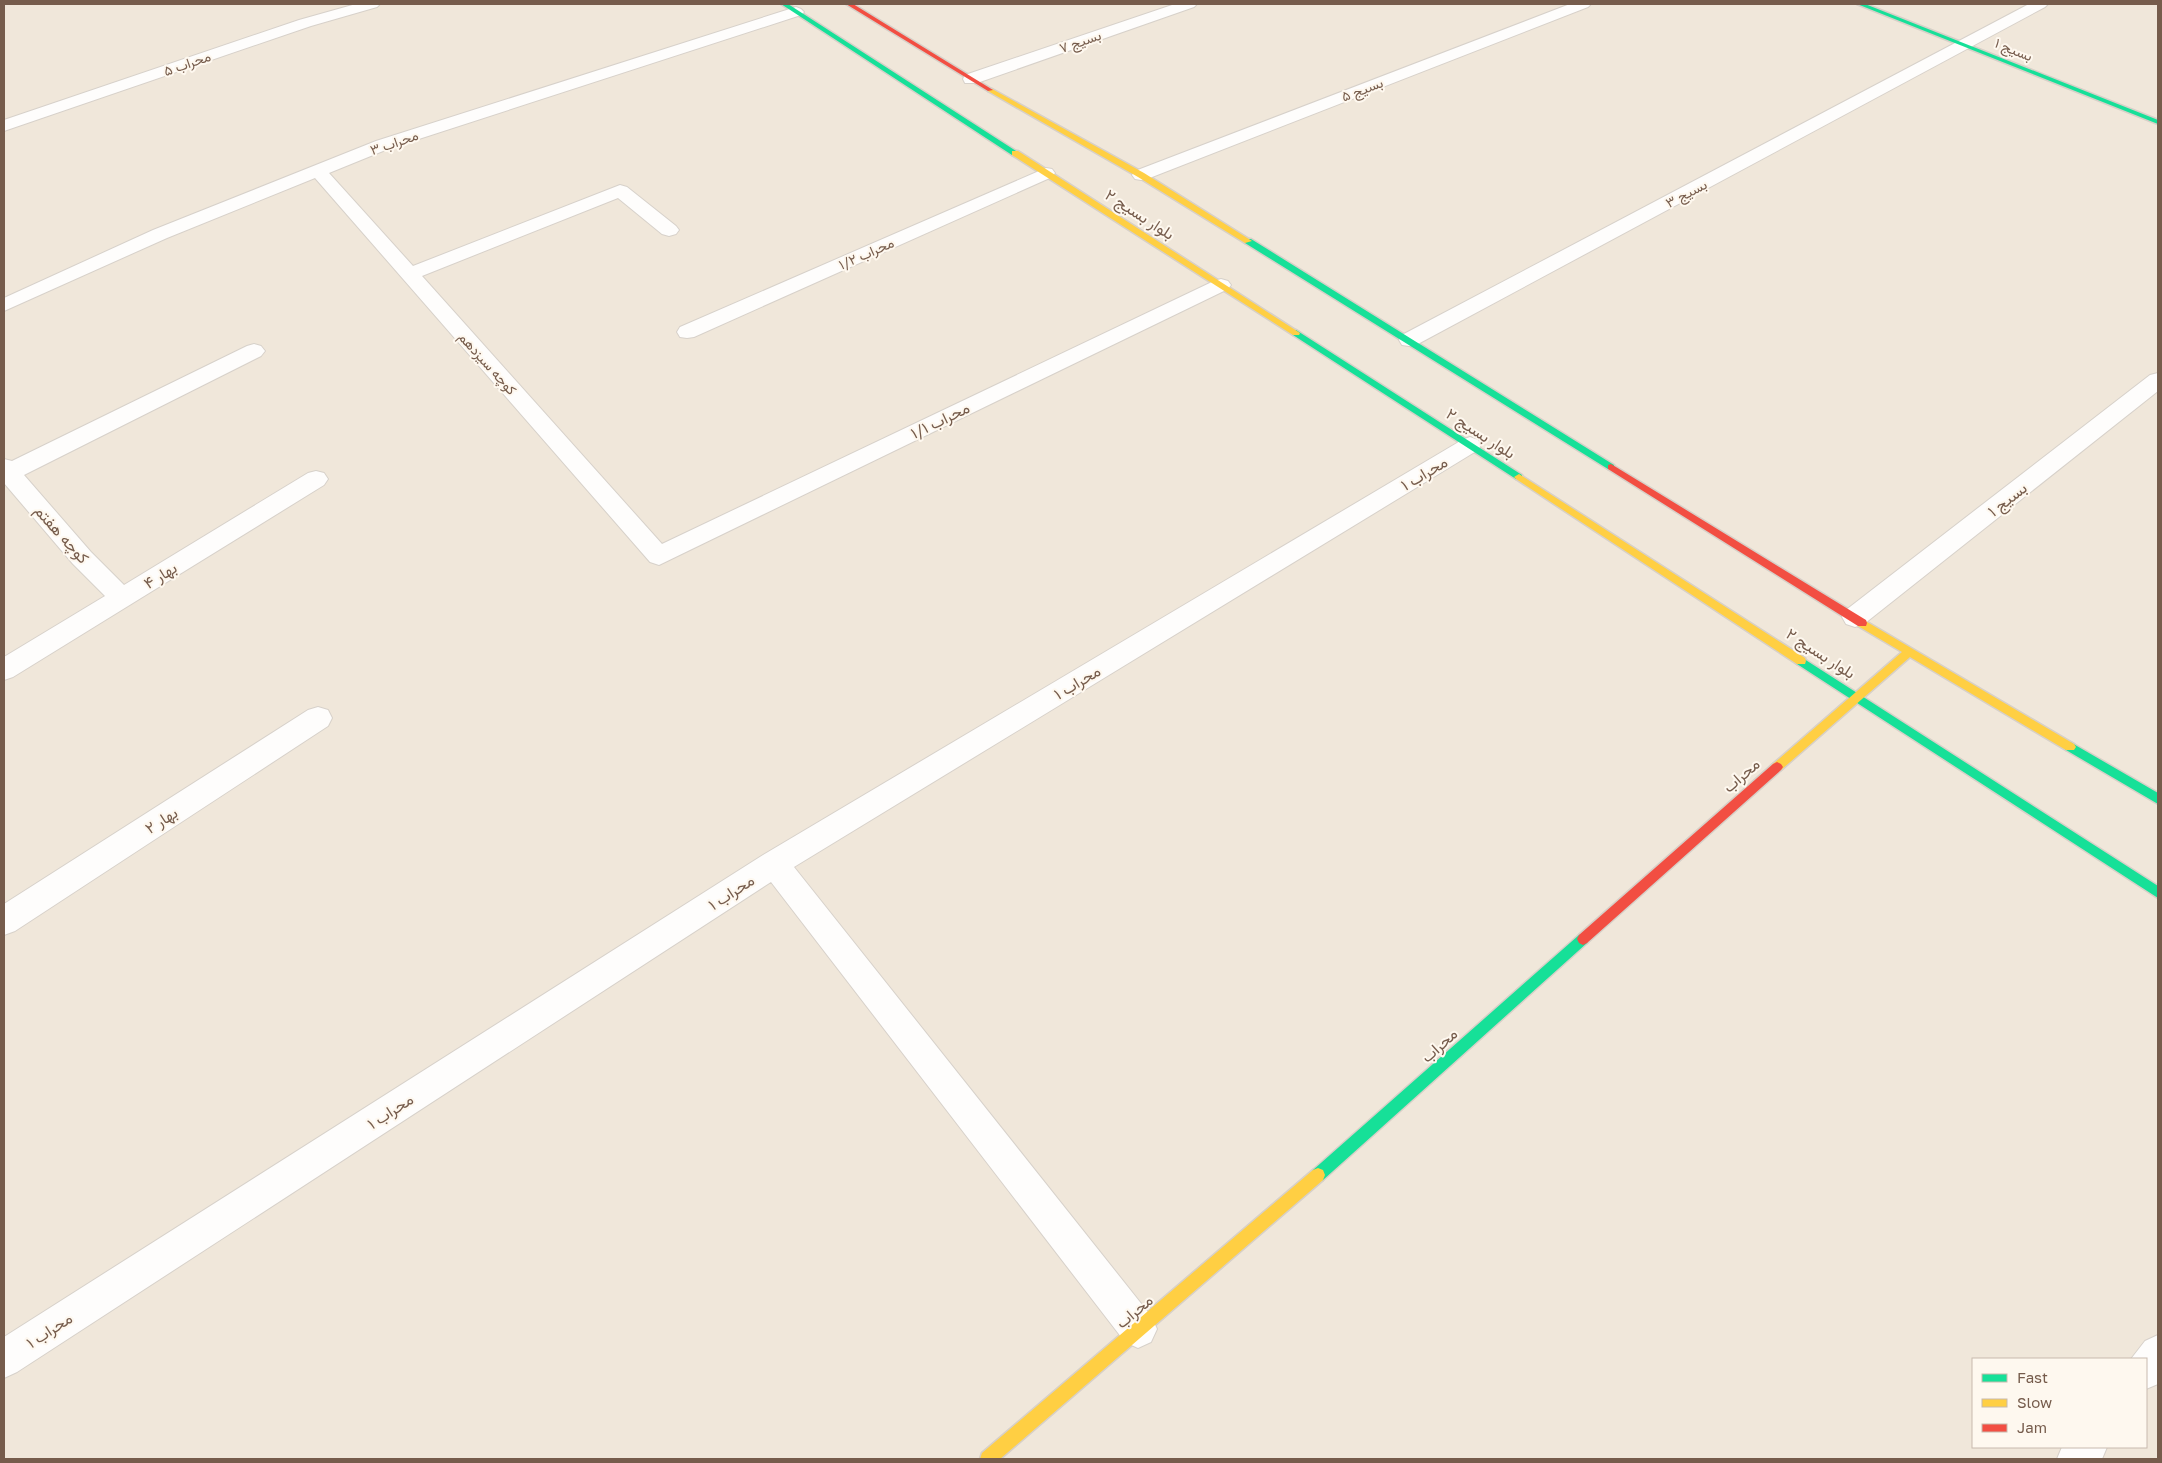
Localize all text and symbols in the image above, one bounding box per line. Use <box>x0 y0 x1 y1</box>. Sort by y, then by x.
street label: ۷ بسیج <box>1057 26 1104 59</box>
street label: بسیج ۱ <box>1992 34 2035 67</box>
street label: محراب ۵ <box>161 47 213 80</box>
street label: ۵ بسیج <box>1339 73 1386 107</box>
street label: محراب ۳ <box>368 126 421 159</box>
street label: ۳ بسیج <box>1663 175 1711 214</box>
street label: بلوار بسیج ۲ <box>1101 184 1178 245</box>
street label: محراب ۱/۲ <box>836 233 897 274</box>
street label: کوچه سیزدهم <box>454 328 521 399</box>
street label: محراب ۱/۱ <box>907 397 973 444</box>
street label: بلوار بسیج ۲ <box>1442 403 1519 464</box>
street label: محراب ۱ <box>1397 451 1451 496</box>
street label: ۱ بسیج <box>1983 477 2032 522</box>
street label: کوچه هفتم <box>29 500 94 569</box>
street label: بهار ۴ <box>140 557 181 594</box>
street label: بلوار بسیج ۲ <box>1782 623 1859 684</box>
street label: محراب ۱ <box>1050 660 1104 705</box>
street label: محراب <box>1719 754 1764 797</box>
street label: بهار ۲ <box>141 802 182 839</box>
street label: محراب ۱ <box>704 870 758 915</box>
street label: محراب <box>1417 1023 1462 1067</box>
street label: محراب ۱ <box>363 1089 417 1134</box>
street label: محراب <box>1111 1290 1157 1333</box>
street label: محراب ۱ <box>22 1308 76 1353</box>
legend <box>1972 1358 2147 1448</box>
text: Fast <box>2017 1368 2048 1386</box>
text: Slow <box>2017 1393 2052 1411</box>
text: Jam <box>2017 1418 2047 1436</box>

